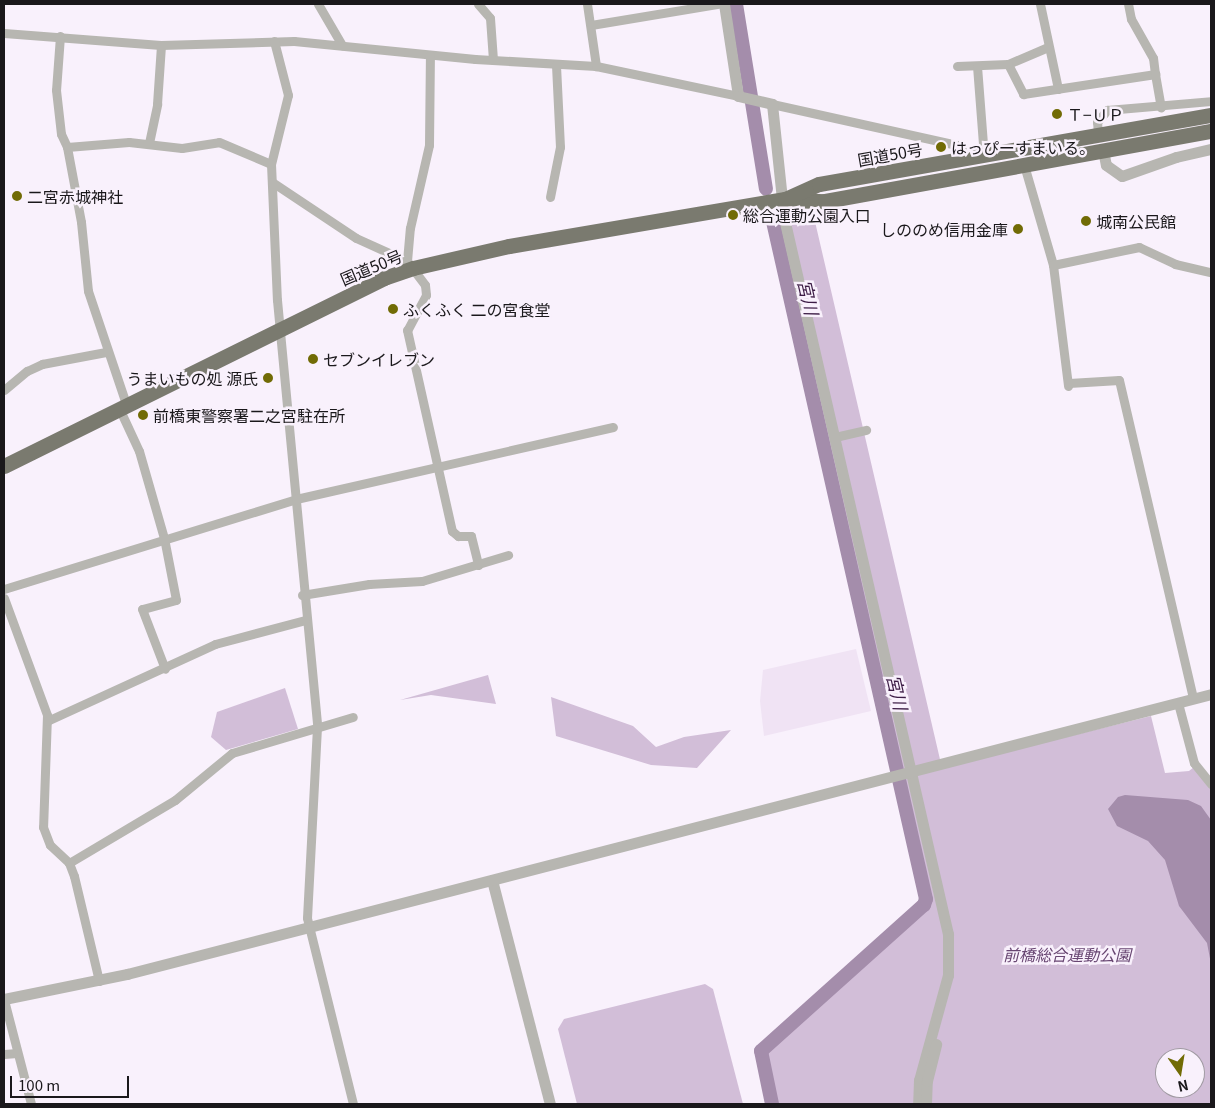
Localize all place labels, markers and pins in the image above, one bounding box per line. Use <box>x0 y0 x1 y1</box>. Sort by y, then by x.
place label: Ｔ−ＵＰ <box>1067 104 1124 124</box>
marker: Ｔ−ＵＰ <box>1051 108 1063 120</box>
place label: はっぴーすまいる。 <box>951 137 1095 157</box>
marker: はっぴーすまいる。 <box>935 141 947 153</box>
place label: 二宮赤城神社 <box>27 186 123 206</box>
marker: 二宮赤城神社 <box>11 190 23 202</box>
place label: 総合運動公園入口 <box>743 205 871 225</box>
marker: 総合運動公園入口 <box>727 209 739 221</box>
place label: 城南公民館 <box>1096 211 1176 231</box>
marker: 城南公民館 <box>1080 215 1092 227</box>
place label: しののめ信用金庫 <box>880 219 1008 239</box>
marker: しののめ信用金庫 <box>1012 223 1024 235</box>
place label: ふくふく 二の宮食堂 <box>403 299 551 319</box>
marker: ふくふく 二の宮食堂 <box>387 303 399 315</box>
place label: セブンイレブン <box>323 349 435 369</box>
marker: セブンイレブン <box>307 353 319 365</box>
place label: うまいもの処 源氏 <box>126 368 258 388</box>
marker: うまいもの処 源氏 <box>262 372 274 384</box>
place label: 前橋東警察署二之宮駐在所 <box>153 405 345 425</box>
marker: 前橋東警察署二之宮駐在所 <box>137 409 149 421</box>

